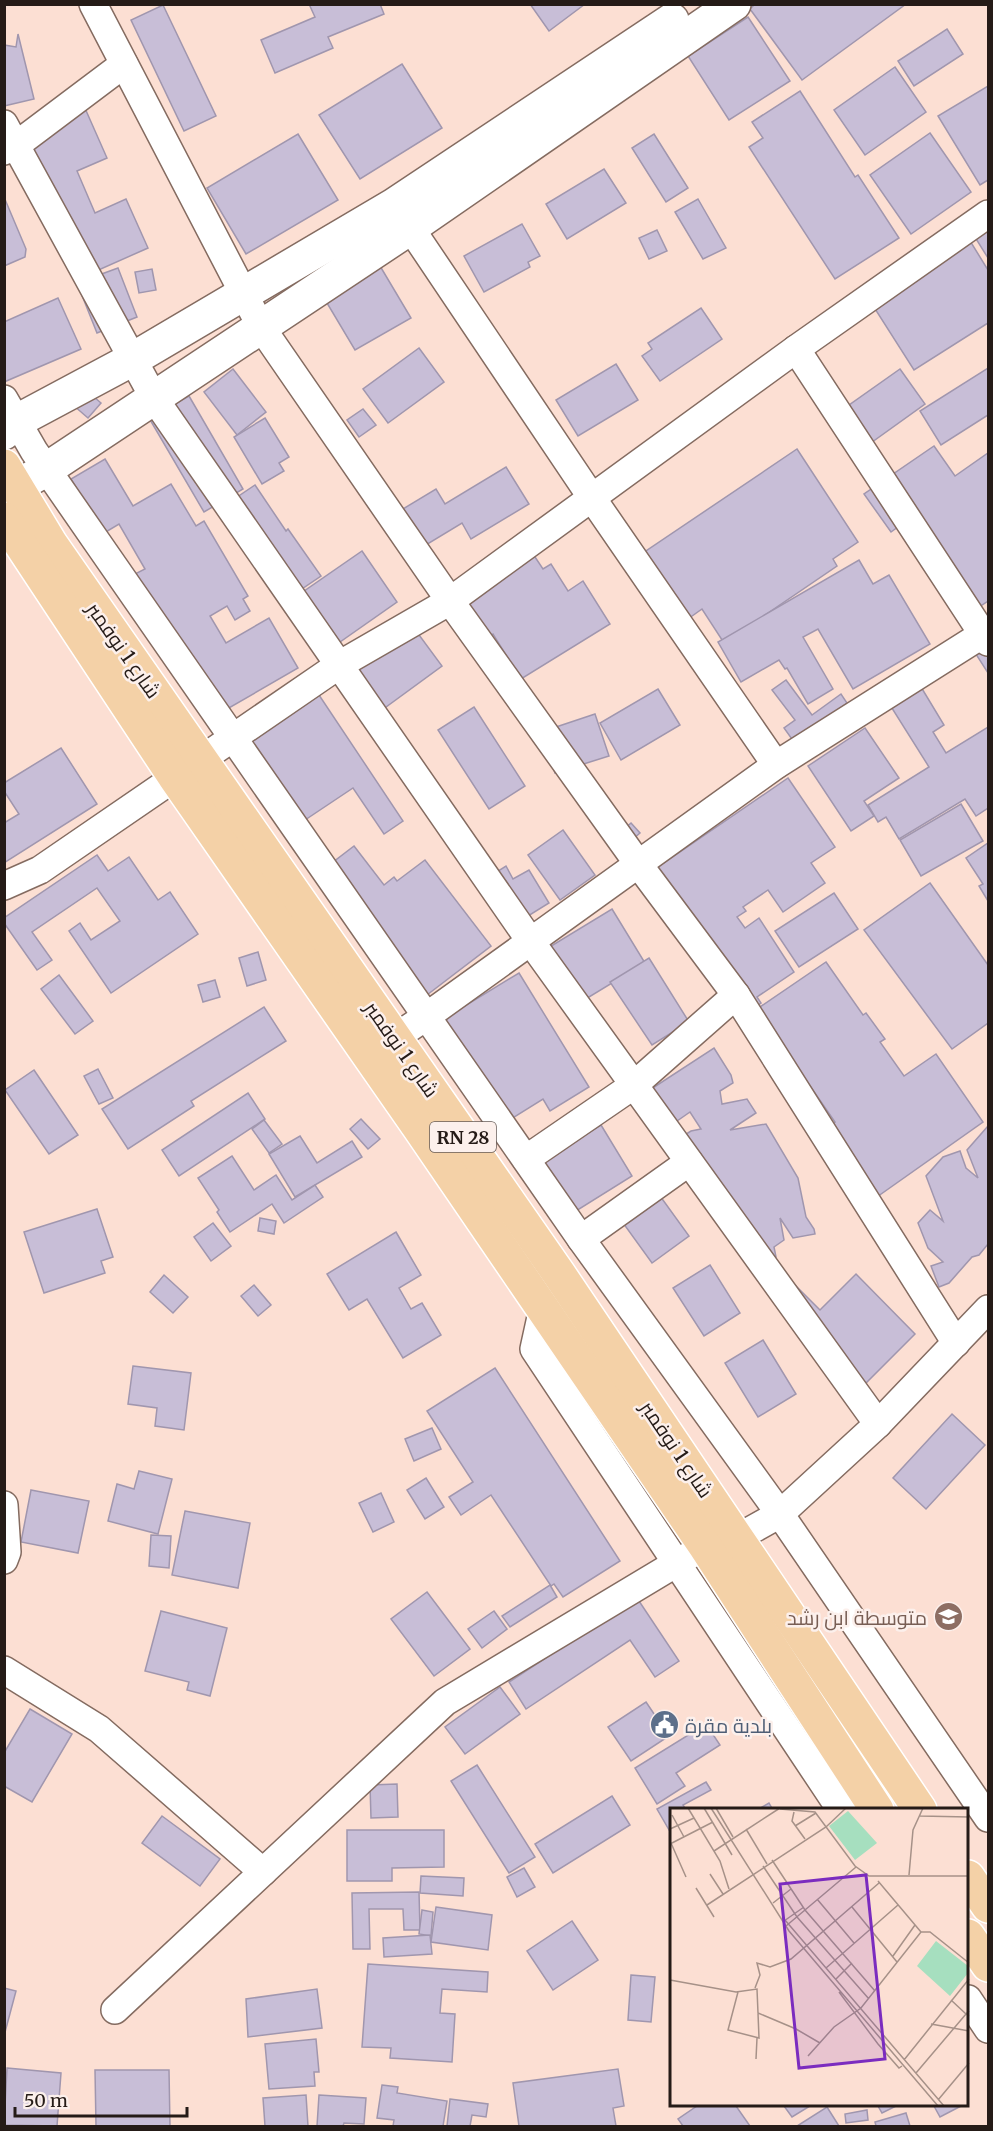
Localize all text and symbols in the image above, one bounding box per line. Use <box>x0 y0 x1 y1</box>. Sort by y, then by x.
street label: شارع 1 نوفمبر <box>80 596 166 704</box>
street label: شارع 1 نوفمبر <box>358 995 444 1103</box>
road number: RN 28 <box>430 1122 496 1152</box>
street label: شارع 1 نوفمبر <box>633 1395 719 1503</box>
school or university icon: متوسطة ابن رشد <box>932 1601 964 1633</box>
place label: متوسطة ابن رشد <box>787 1605 927 1631</box>
public building icon: بلدية مقرة <box>648 1709 680 1741</box>
place label: بلدية مقرة <box>685 1713 772 1738</box>
inset map <box>670 1808 969 2107</box>
scale bar <box>15 2080 188 2118</box>
text: 50 m <box>24 2089 68 2112</box>

